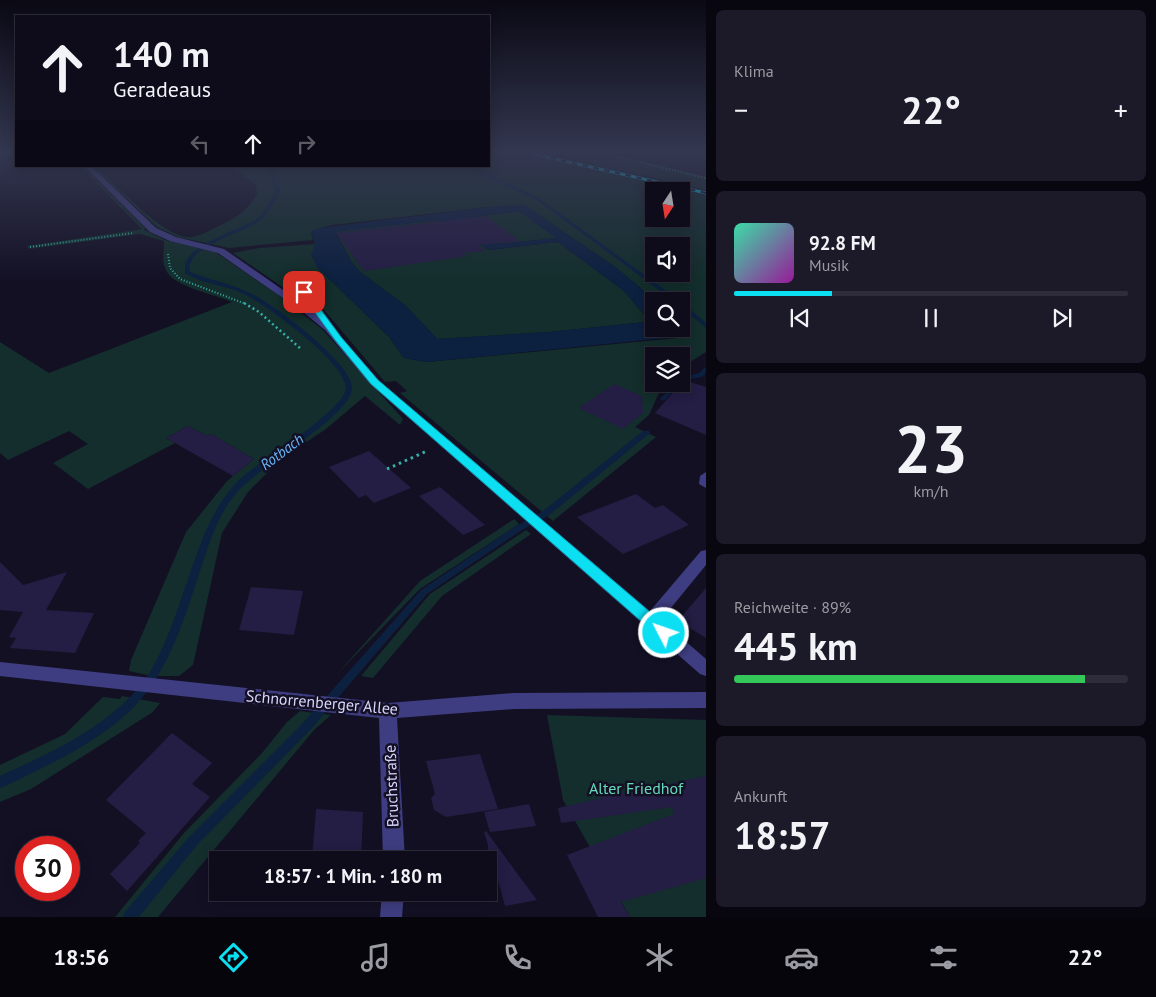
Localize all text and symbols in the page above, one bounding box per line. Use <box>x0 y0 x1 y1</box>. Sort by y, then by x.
text: 140 m <box>113 31 210 77</box>
icon: ahead <box>30 35 95 100</box>
text: Klima <box>734 61 774 81</box>
text: Geradeaus <box>113 75 211 103</box>
text: 22° <box>901 85 961 134</box>
text: − <box>734 91 748 128</box>
text: + <box>1114 91 1128 128</box>
icon: left <box>186 130 214 158</box>
icon: ahead <box>239 130 267 158</box>
icon: right <box>292 130 320 158</box>
north arrow <box>645 182 690 228</box>
map controls <box>645 182 690 392</box>
text: 92.8 FM <box>809 231 876 255</box>
button: sound <box>645 237 690 282</box>
text: Musik <box>809 255 849 275</box>
pin <box>283 271 325 313</box>
icon: arrive <box>290 278 318 306</box>
button: search <box>645 292 690 337</box>
icon: previous <box>786 304 814 332</box>
icon: pause <box>917 304 945 332</box>
icon: next <box>1048 304 1076 332</box>
button: layers <box>645 347 690 392</box>
text: 23 <box>894 406 968 490</box>
water label: Rotbach <box>256 429 307 474</box>
text: km/h <box>913 481 949 501</box>
text: Reichweite · 89% <box>734 597 851 617</box>
position arrow <box>637 606 689 658</box>
text: 445 km <box>734 621 858 670</box>
street label: Schnorrenberger Allee <box>245 685 399 719</box>
street label: Bruchstraße <box>380 744 402 828</box>
park label: Alter Friedhof <box>589 778 684 798</box>
text: Ankunft <box>734 786 787 806</box>
text: 18:57 <box>734 810 830 859</box>
speed limit sign: 30 <box>15 836 80 901</box>
text: 18:57 · 1 Min. · 180 m <box>264 864 442 888</box>
icon: directions <box>216 940 251 975</box>
icon: music <box>358 940 393 975</box>
icon: phone <box>500 940 535 975</box>
icon: climate <box>642 940 677 975</box>
icon: car <box>784 940 819 975</box>
icon: filters <box>926 940 961 975</box>
text: 18:56 <box>53 943 109 971</box>
text: 22° <box>1068 943 1102 971</box>

